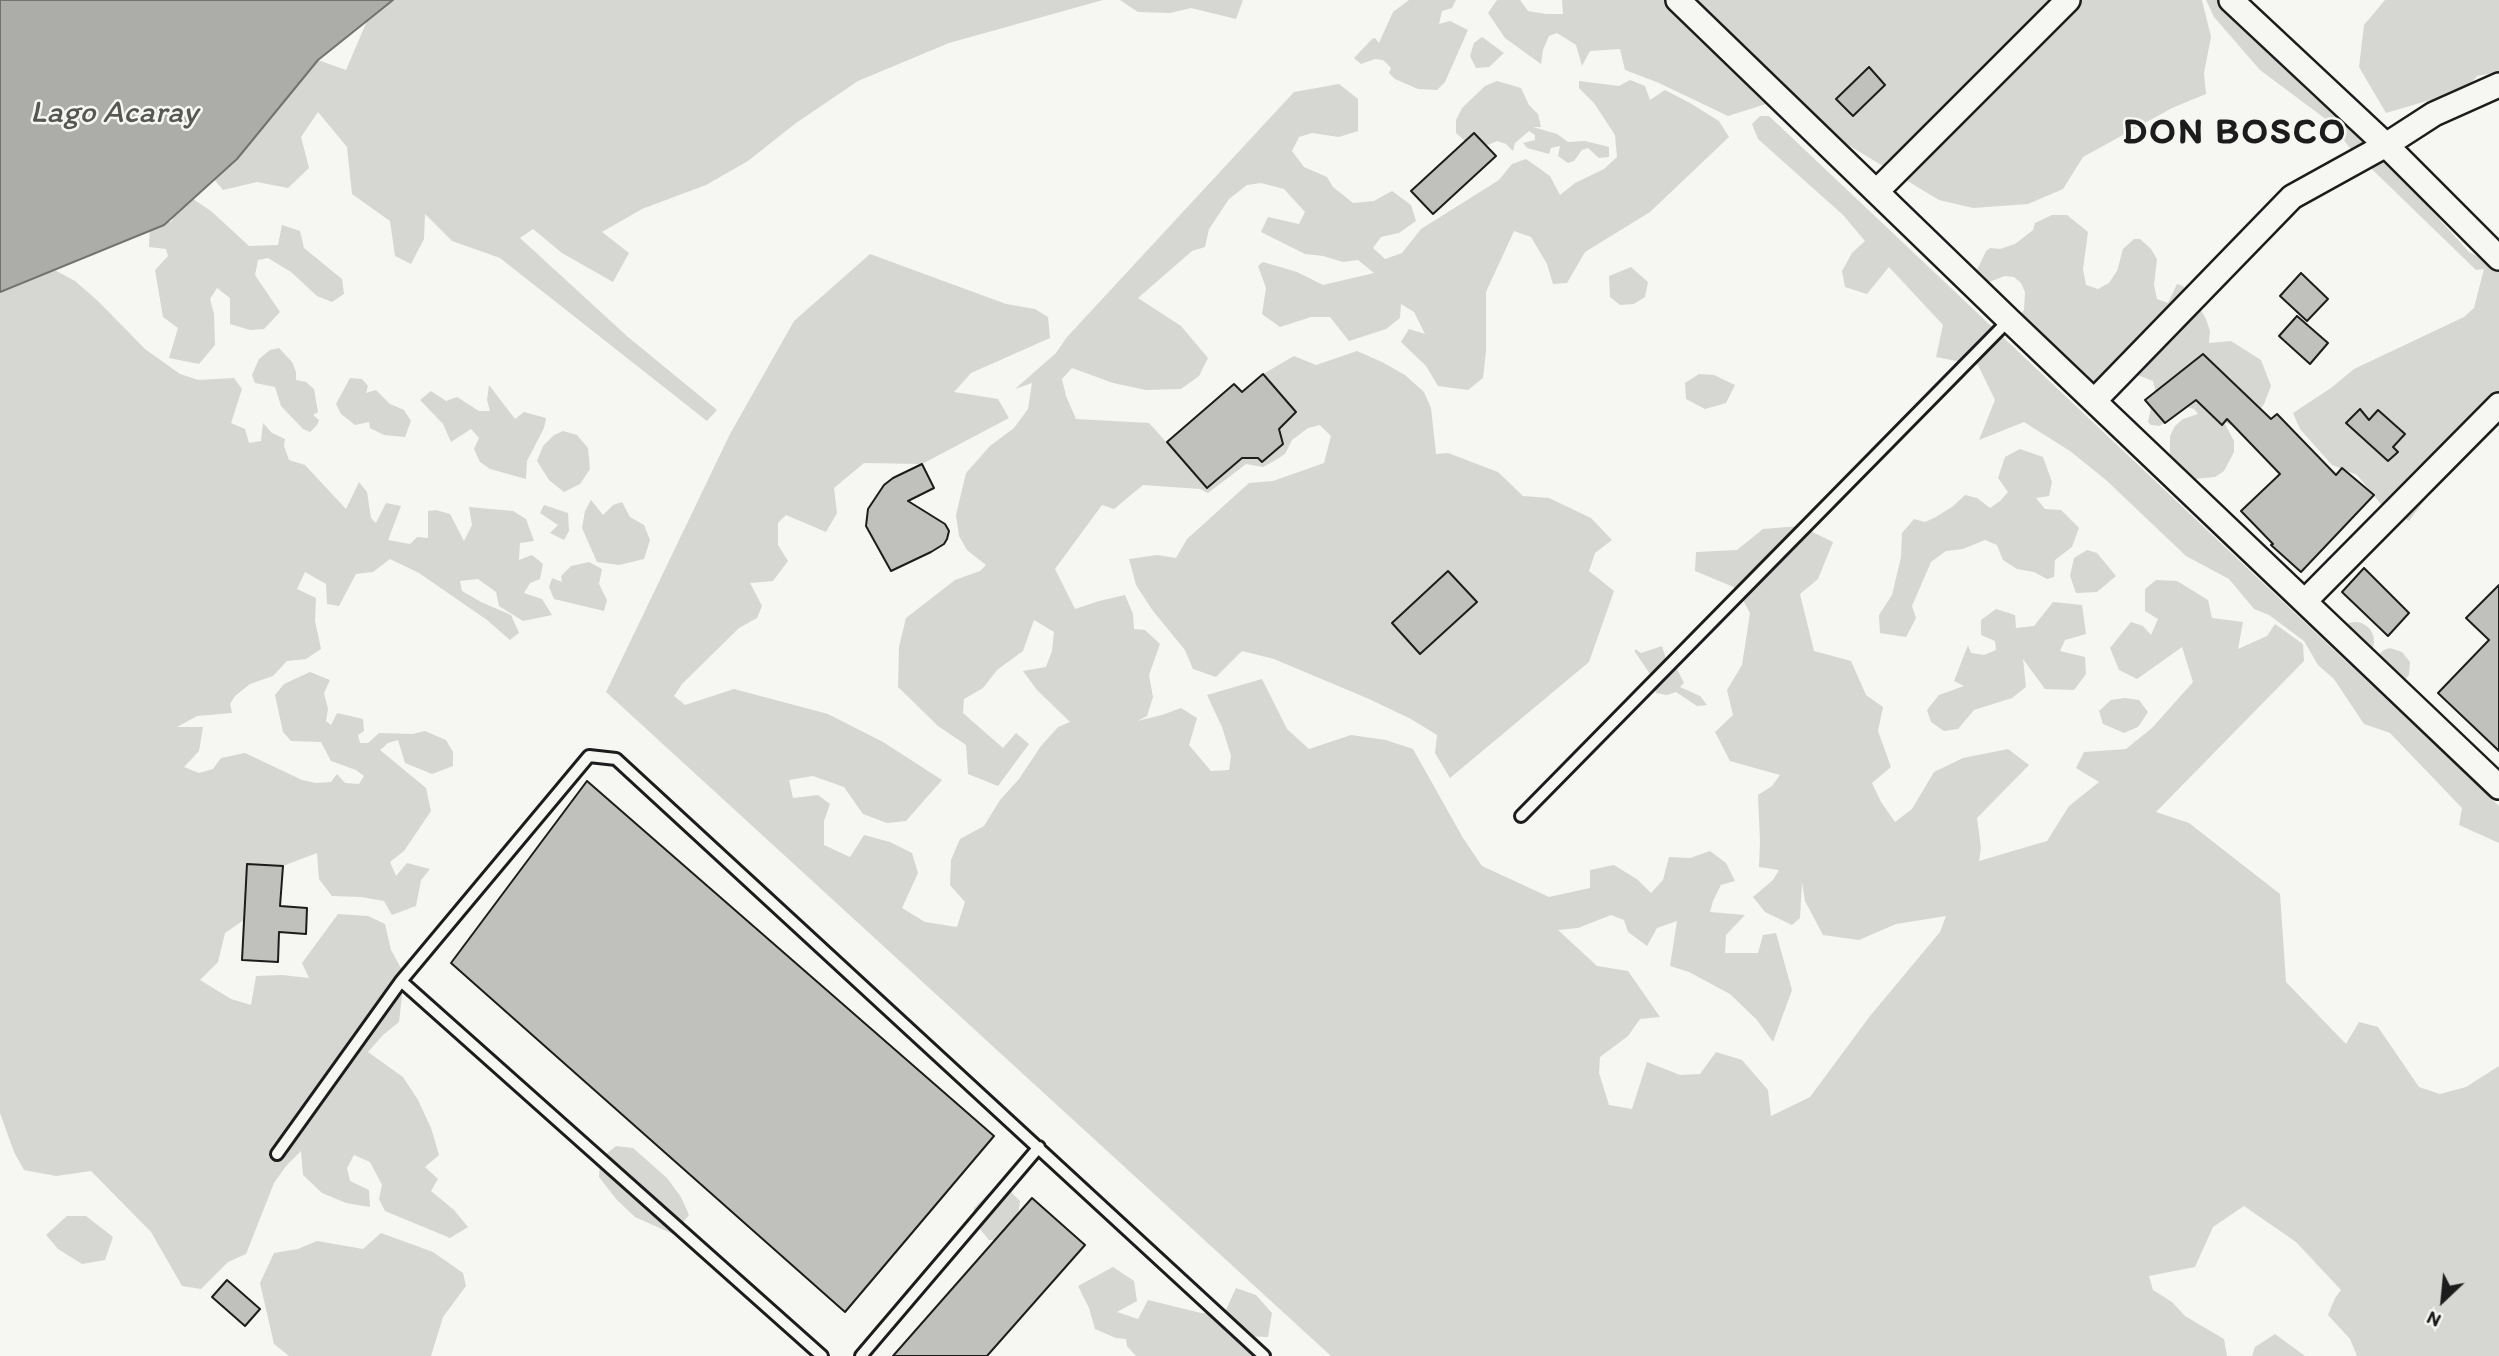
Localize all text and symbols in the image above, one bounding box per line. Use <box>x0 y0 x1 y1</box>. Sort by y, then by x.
water label: Lago Acaray <box>30 95 198 133</box>
district label: DON BOSCO <box>2124 112 2346 156</box>
north arrow <box>2408 1265 2478 1335</box>
text: N <box>2423 1306 2444 1332</box>

